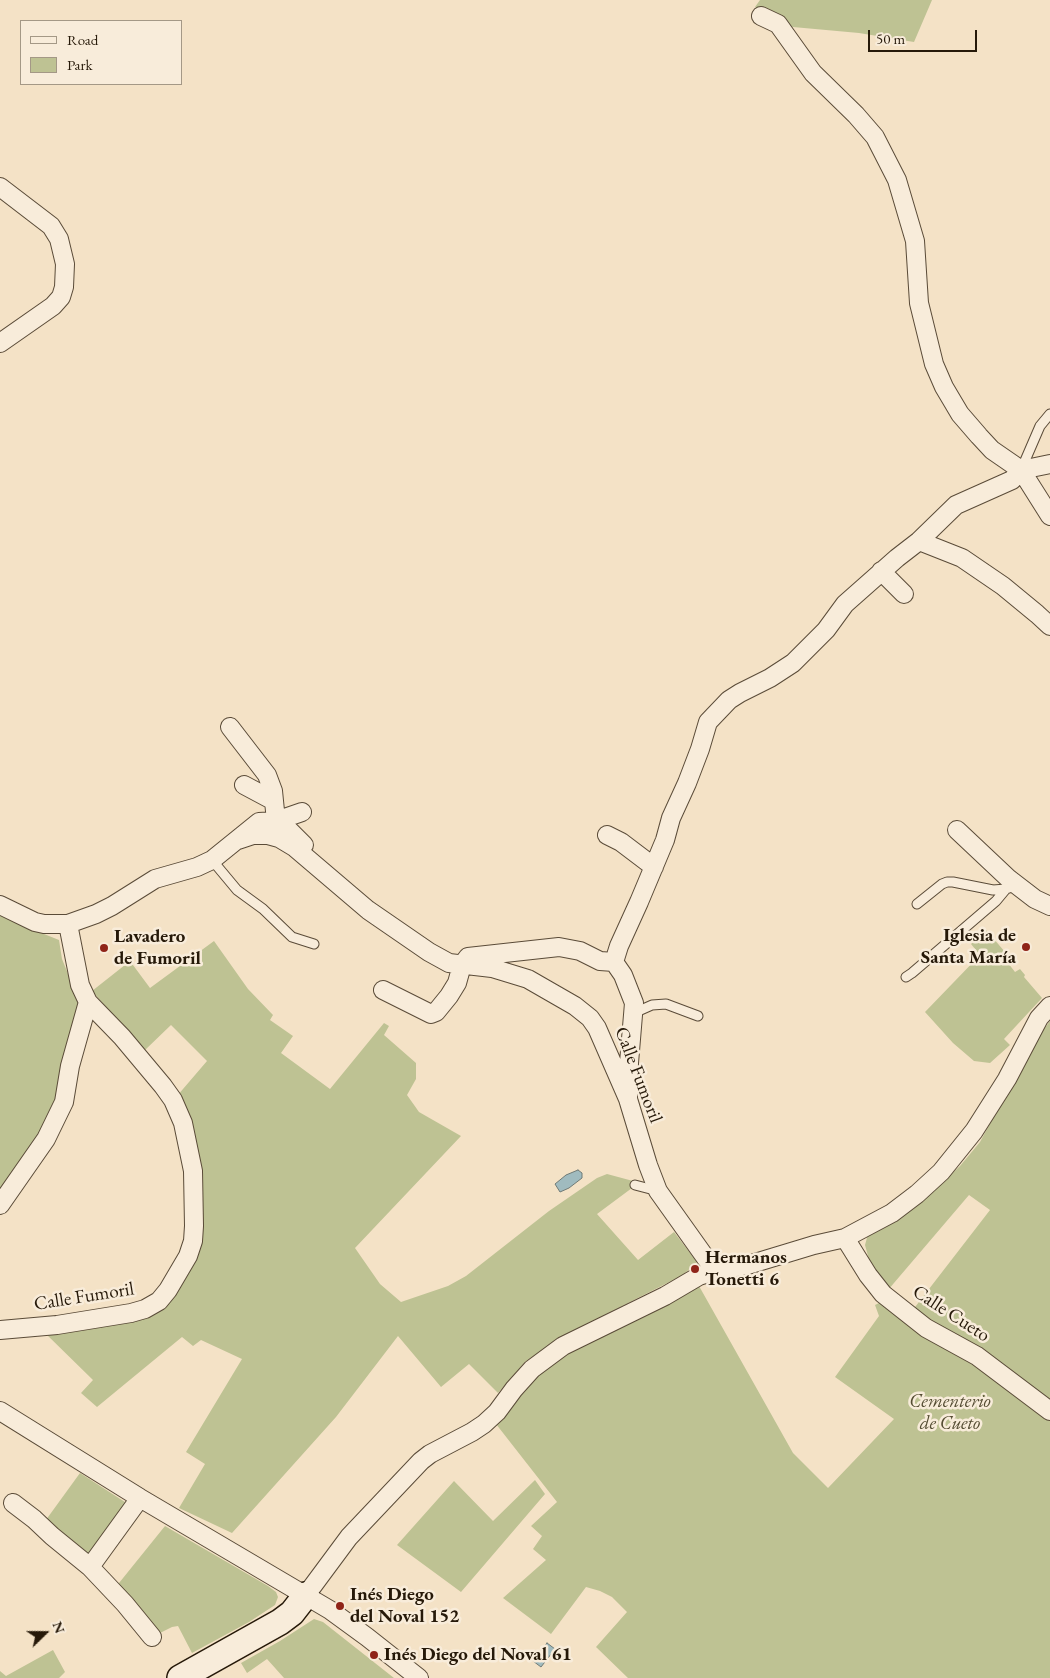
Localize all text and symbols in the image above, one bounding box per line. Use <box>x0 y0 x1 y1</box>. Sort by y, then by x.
legend <box>20 20 182 85</box>
scale bar <box>870 20 979 52</box>
text: 50 m <box>876 29 905 48</box>
text: Road <box>67 30 98 49</box>
text: Park <box>67 55 93 74</box>
place label: Iglesia de Santa María <box>921 925 1016 969</box>
place label: Lavadero de Fumoril <box>114 926 201 970</box>
marker: Iglesia de Santa María <box>1020 941 1032 953</box>
marker: Lavadero de Fumoril <box>98 942 110 954</box>
street label: Calle Fumoril <box>609 1024 667 1126</box>
place label: Hermanos Tonetti 6 <box>705 1247 787 1291</box>
marker: Hermanos Tonetti 6 <box>689 1263 701 1275</box>
street label: Calle Fumoril <box>32 1278 136 1316</box>
street label: Calle Cueto <box>908 1281 994 1347</box>
park label: Cementerio de Cueto <box>909 1391 991 1435</box>
place label: Inés Diego del Noval 152 <box>350 1584 459 1628</box>
marker: Inés Diego del Noval 152 <box>334 1600 346 1612</box>
north arrow <box>20 1608 70 1658</box>
text: N <box>48 1619 69 1636</box>
place label: Inés Diego del Noval 61 <box>384 1644 572 1666</box>
marker: Inés Diego del Noval 61 <box>368 1649 380 1661</box>

